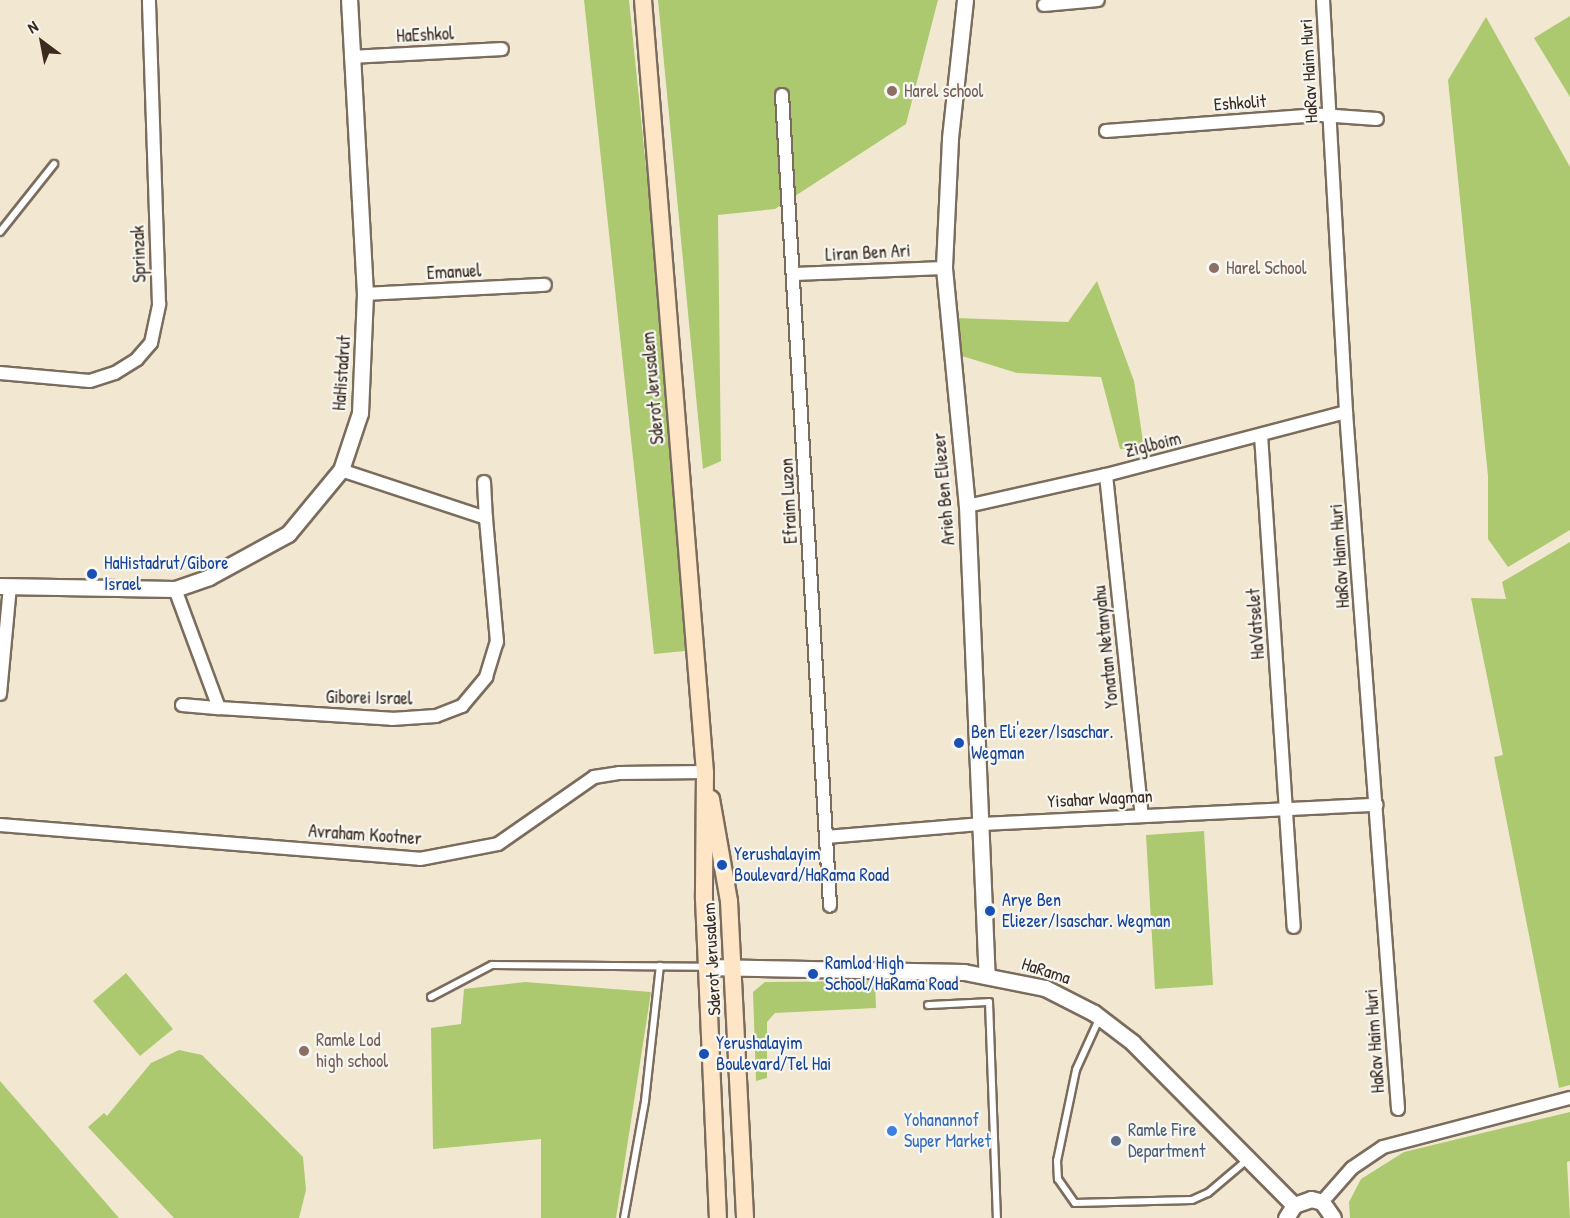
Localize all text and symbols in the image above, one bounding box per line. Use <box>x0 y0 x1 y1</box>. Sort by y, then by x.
north arrow <box>12 12 72 72</box>
text: N <box>23 15 42 38</box>
street label: HaRav Haim Huri <box>1295 18 1323 124</box>
street label: HaEshkol <box>396 23 454 47</box>
place label: Harel school <box>904 80 983 102</box>
marker: Harel school <box>885 84 899 98</box>
street label: Eshkolit <box>1213 90 1267 116</box>
street label: Sprinzak <box>127 225 151 283</box>
street label: Liran Ben Ari <box>825 240 911 266</box>
place label: Harel School <box>1226 257 1307 279</box>
street label: Emanuel <box>426 260 482 284</box>
marker: Harel School <box>1207 261 1221 275</box>
street label: Sderot Jerusalem <box>637 331 669 445</box>
street label: HaHistadrut <box>329 335 355 411</box>
street label: Ziglboim <box>1123 428 1183 462</box>
street label: Arieh Ben Eliezer <box>928 432 960 546</box>
street label: Efraim Luzon <box>776 458 802 544</box>
street label: HaRav Haim Huri <box>1326 503 1354 609</box>
place label: HaHistadrut/Gibore Israel <box>104 553 229 596</box>
marker: HaHistadrut/Gibore Israel <box>85 567 99 581</box>
street label: Yonatan Netanyahu <box>1089 584 1123 710</box>
street label: HaVatselet <box>1243 588 1269 660</box>
street label: Giborei Israel <box>325 686 413 710</box>
place label: Ben Eli'ezer/Isaschar. Wegman <box>971 722 1113 764</box>
marker: Ben Eli'ezer/Isaschar. Wegman <box>952 736 966 750</box>
street label: Yisahar Wagman <box>1047 785 1153 813</box>
street label: Avraham Kootner <box>308 820 422 850</box>
place label: Yerushalayim Boulevard/HaRama Road <box>734 844 889 886</box>
marker: Yerushalayim Boulevard/HaRama Road <box>715 858 729 872</box>
place label: Arye Ben Eliezer/Isaschar. Wegman <box>1002 890 1171 932</box>
street label: Sderot Jerusalem <box>698 902 726 1016</box>
marker: Arye Ben Eliezer/Isaschar. Wegman <box>983 904 997 918</box>
place label: Ramlod High School/HaRama Road <box>825 953 958 996</box>
street label: HaRama <box>1019 953 1073 989</box>
marker: Ramlod High School/HaRama Road <box>806 967 820 981</box>
street label: HaRav Haim Huri <box>1361 988 1389 1094</box>
place label: Ramle Lod high school <box>316 1030 388 1072</box>
place label: Yerushalayim Boulevard/Tel Hai <box>716 1033 831 1076</box>
marker: Ramle Lod high school <box>297 1044 311 1058</box>
marker: Yerushalayim Boulevard/Tel Hai <box>697 1047 711 1061</box>
place label: Yohanannof Super Market <box>904 1110 991 1152</box>
place label: Ramle Fire Department <box>1128 1120 1205 1162</box>
marker: Yohanannof Super Market <box>885 1124 899 1138</box>
marker: Ramle Fire Department <box>1109 1134 1123 1148</box>

